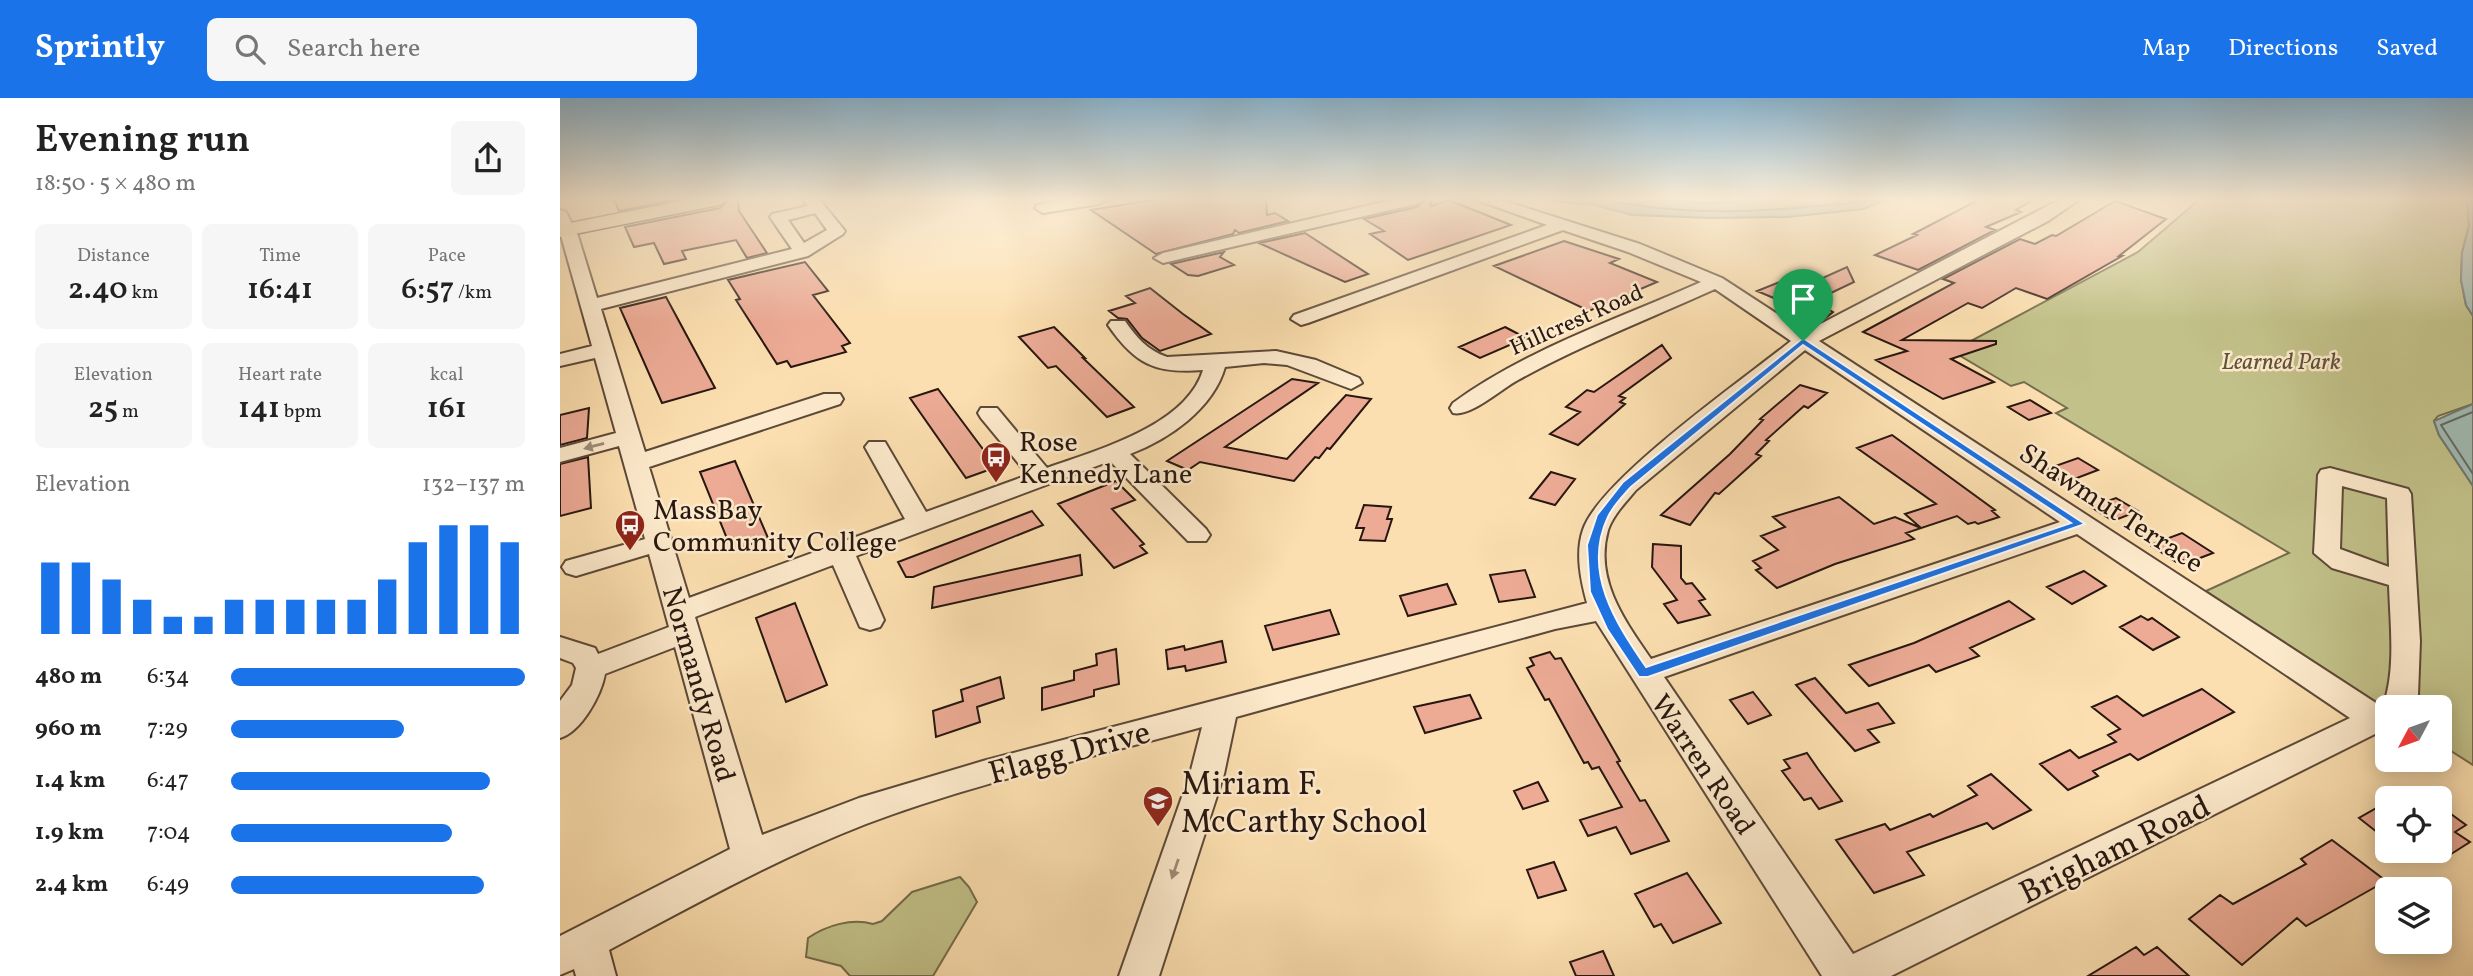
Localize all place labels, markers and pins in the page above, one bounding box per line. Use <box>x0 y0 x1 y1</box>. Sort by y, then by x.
pin <box>1773 269 1833 341</box>
place label: Rose Kennedy Lane <box>1019 424 1192 495</box>
bus stop icon: Rose Kennedy Lane <box>979 440 1013 484</box>
place label: MassBay Community College <box>653 492 897 563</box>
bus stop icon: MassBay Community College <box>613 508 647 552</box>
place label: Miriam F. McCarthy School <box>1181 763 1427 847</box>
school or university icon: Miriam F. McCarthy School <box>1141 784 1175 828</box>

